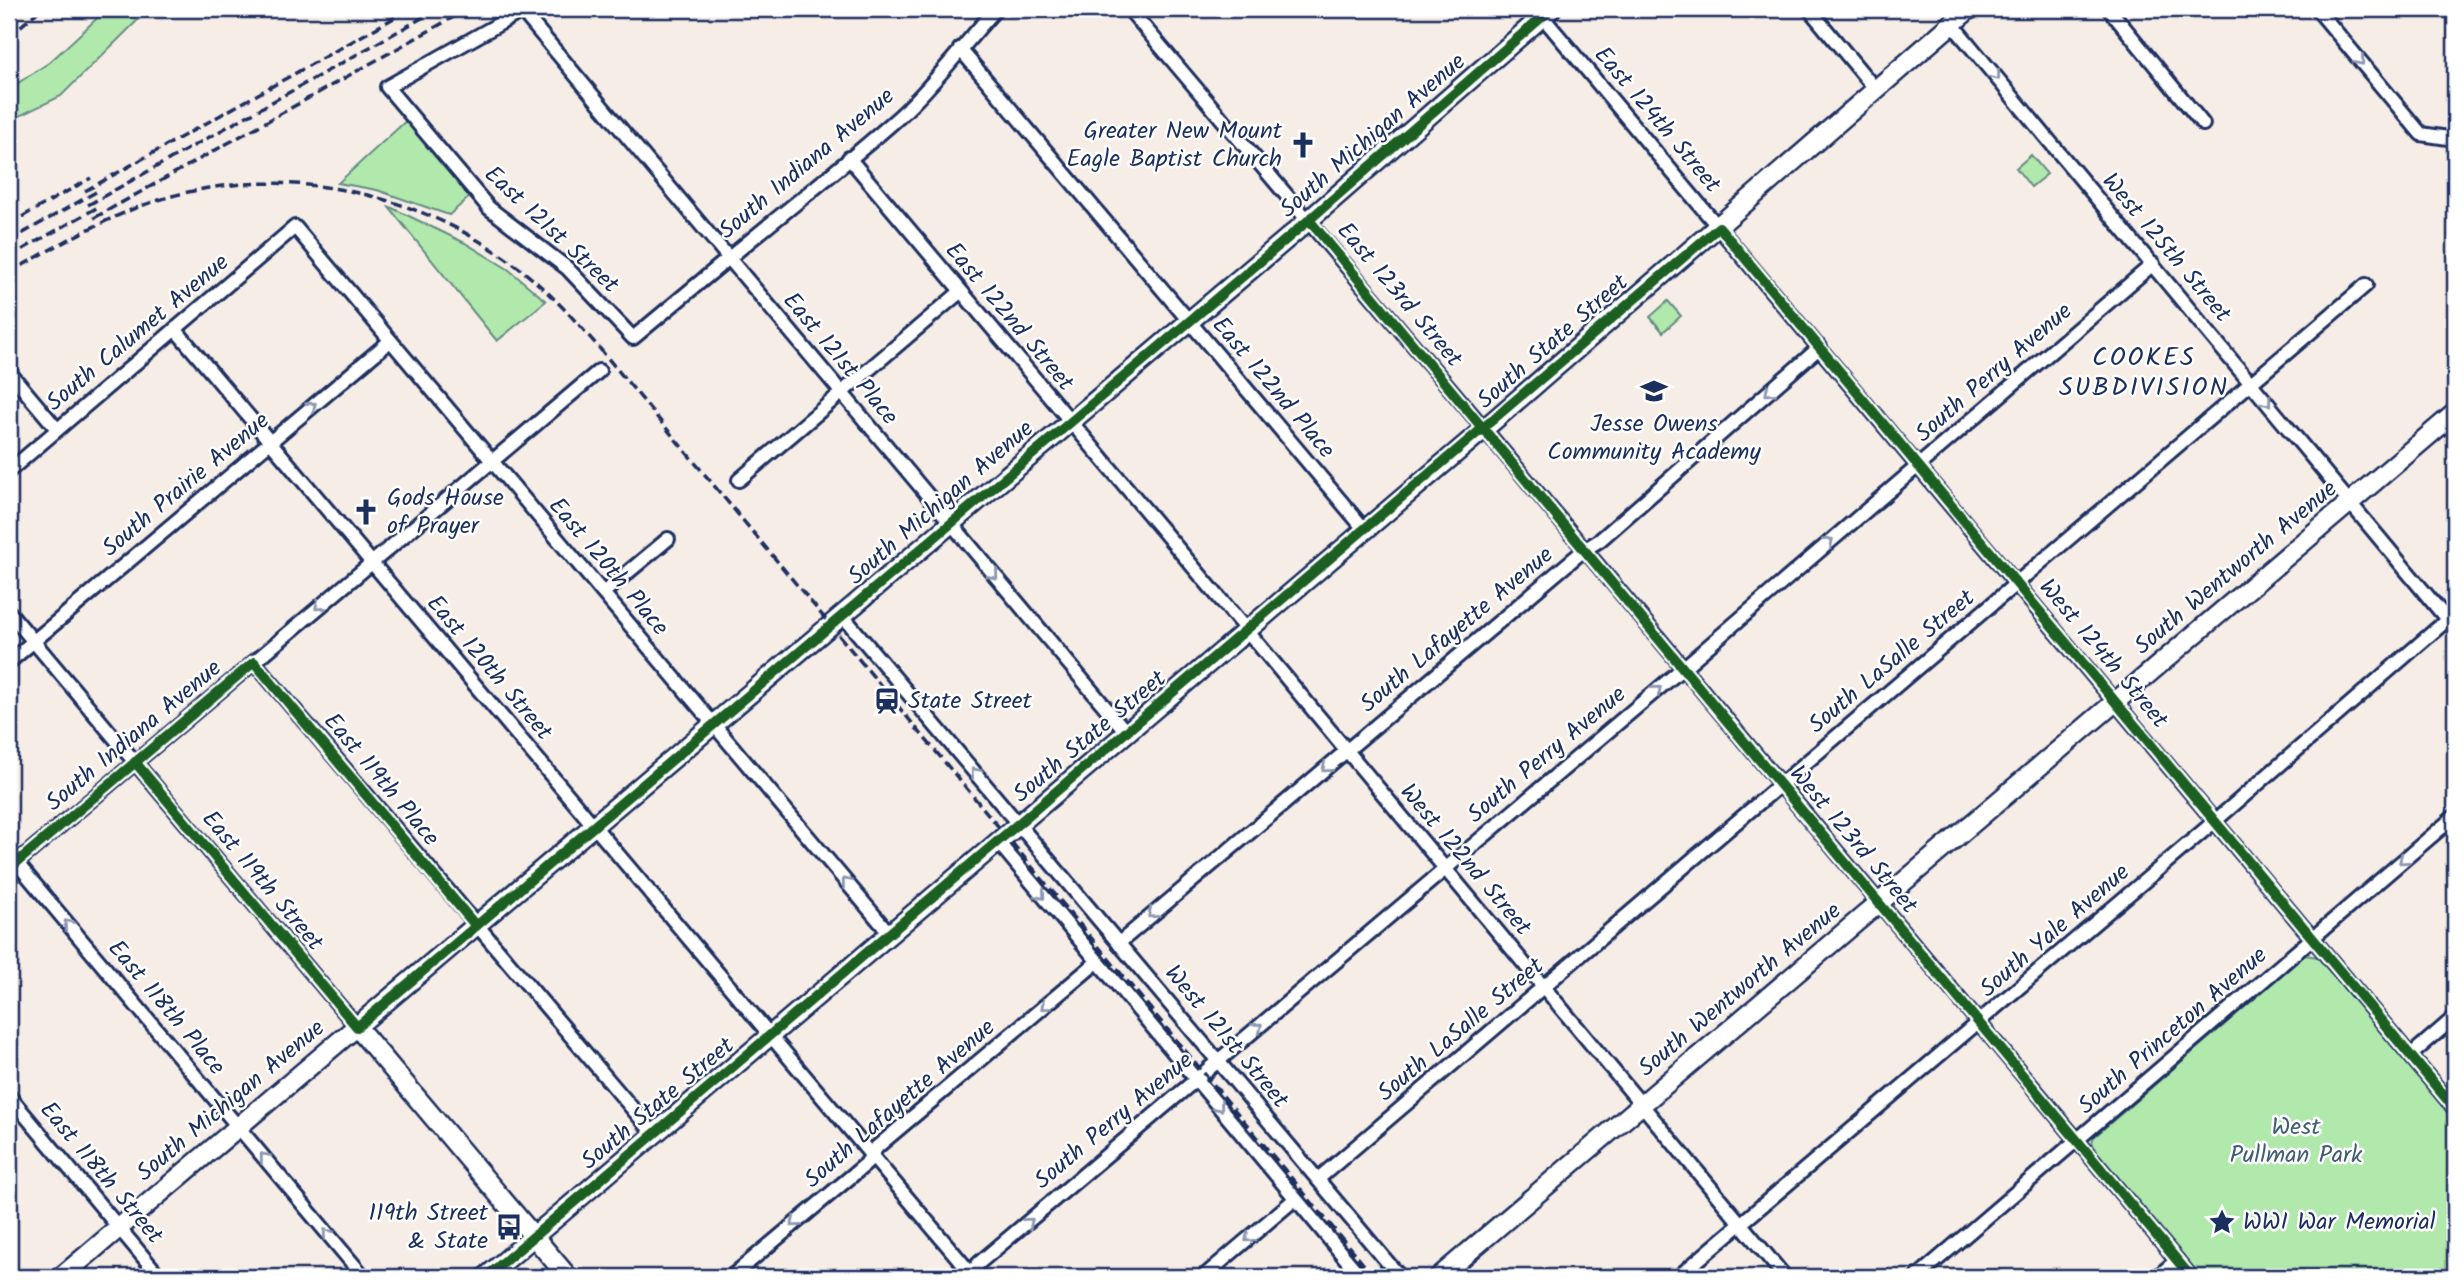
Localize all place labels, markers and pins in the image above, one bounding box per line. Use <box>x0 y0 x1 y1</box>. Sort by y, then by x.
place label: Greater New Mount Eagle Baptist Church <box>1067 112 1283 179</box>
church icon: Greater New Mount Eagle Baptist Church <box>1288 130 1318 160</box>
school or university icon: Jesse Owens Community Academy <box>1639 376 1669 406</box>
place label: Jesse Owens Community Academy <box>1547 405 1761 472</box>
place label: Gods House of Prayer <box>387 479 504 546</box>
church icon: Gods House of Prayer <box>351 497 381 527</box>
place label: State Street <box>908 682 1033 721</box>
station icon: State Street <box>872 686 902 716</box>
place label: 119th Street & State <box>369 1194 489 1261</box>
place label: WWI War Memorial <box>2243 1203 2436 1242</box>
place icon: WWI War Memorial <box>2207 1207 2237 1237</box>
bus stop icon: 119th Street & State <box>494 1212 524 1242</box>

